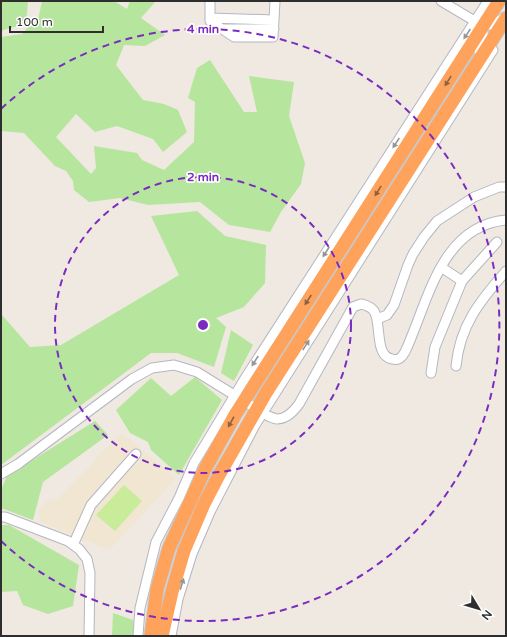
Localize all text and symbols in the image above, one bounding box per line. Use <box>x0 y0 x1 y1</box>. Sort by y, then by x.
scale bar <box>10 8 103 34</box>
text: 100 m <box>16 15 53 29</box>
text: 4 min <box>187 22 219 36</box>
one-way arrow <box>463 29 471 39</box>
one-way arrow <box>444 76 452 86</box>
one-way arrow <box>392 138 400 148</box>
text: 2 min <box>187 170 219 184</box>
one-way arrow <box>375 185 382 197</box>
one-way arrow <box>322 247 330 257</box>
one-way arrow <box>304 295 312 305</box>
centre of rings <box>196 318 210 332</box>
one-way arrow <box>302 340 310 350</box>
one-way arrow <box>252 356 259 367</box>
one-way arrow <box>228 416 235 428</box>
one-way arrow <box>179 578 185 590</box>
north arrow <box>459 589 499 629</box>
text: N <box>479 607 494 622</box>

